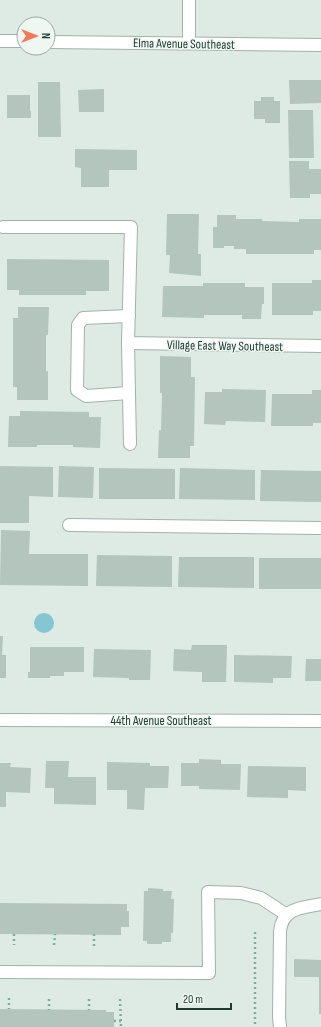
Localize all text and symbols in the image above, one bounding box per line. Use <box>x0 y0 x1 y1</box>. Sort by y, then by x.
north arrow <box>16 16 56 56</box>
text: N <box>39 33 52 39</box>
street label: Elma Avenue Southeast <box>133 35 235 53</box>
street label: Village East Way Southeast <box>167 337 283 355</box>
street label: 44th Avenue Southeast <box>110 713 212 729</box>
scale bar <box>177 985 231 1011</box>
text: 20 m <box>183 992 203 1007</box>

